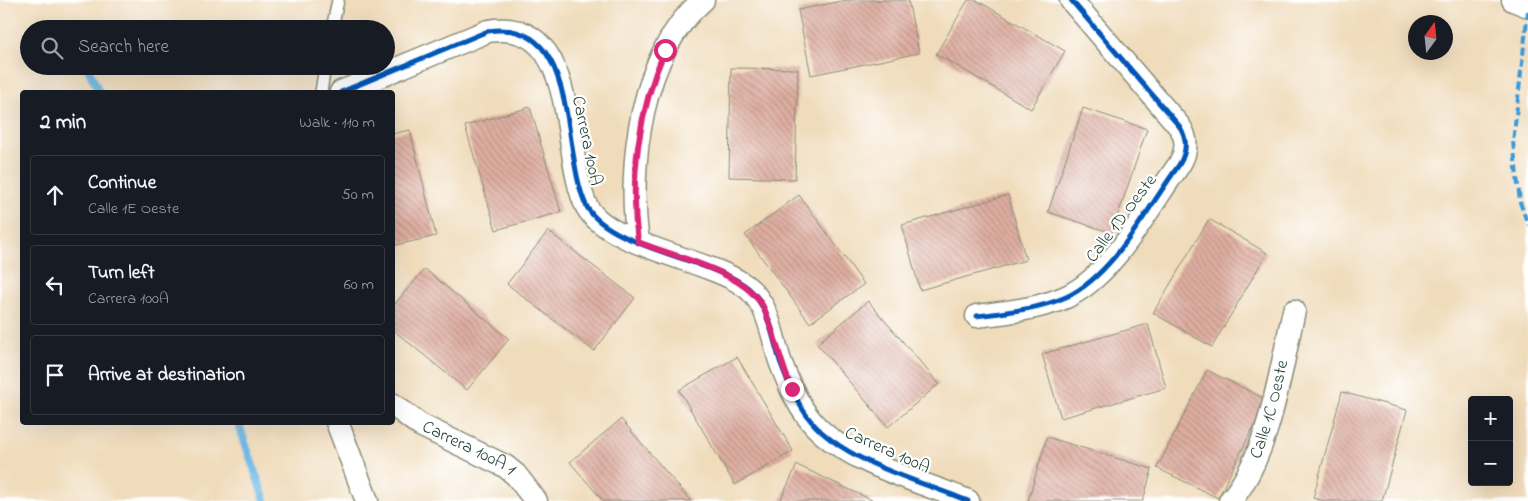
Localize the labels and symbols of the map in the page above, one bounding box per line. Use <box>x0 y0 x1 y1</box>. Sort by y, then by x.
north arrow <box>1408 15 1453 60</box>
route start <box>654 39 677 62</box>
street label: Carrera 100A <box>564 94 608 188</box>
street label: Calle 1D Oeste <box>1080 169 1164 269</box>
street label: Calle 1C Oeste <box>1244 357 1296 463</box>
route end <box>781 378 804 401</box>
street label: Carrera 100A 1 <box>417 415 521 483</box>
street label: Carrera 100A <box>840 421 934 481</box>

